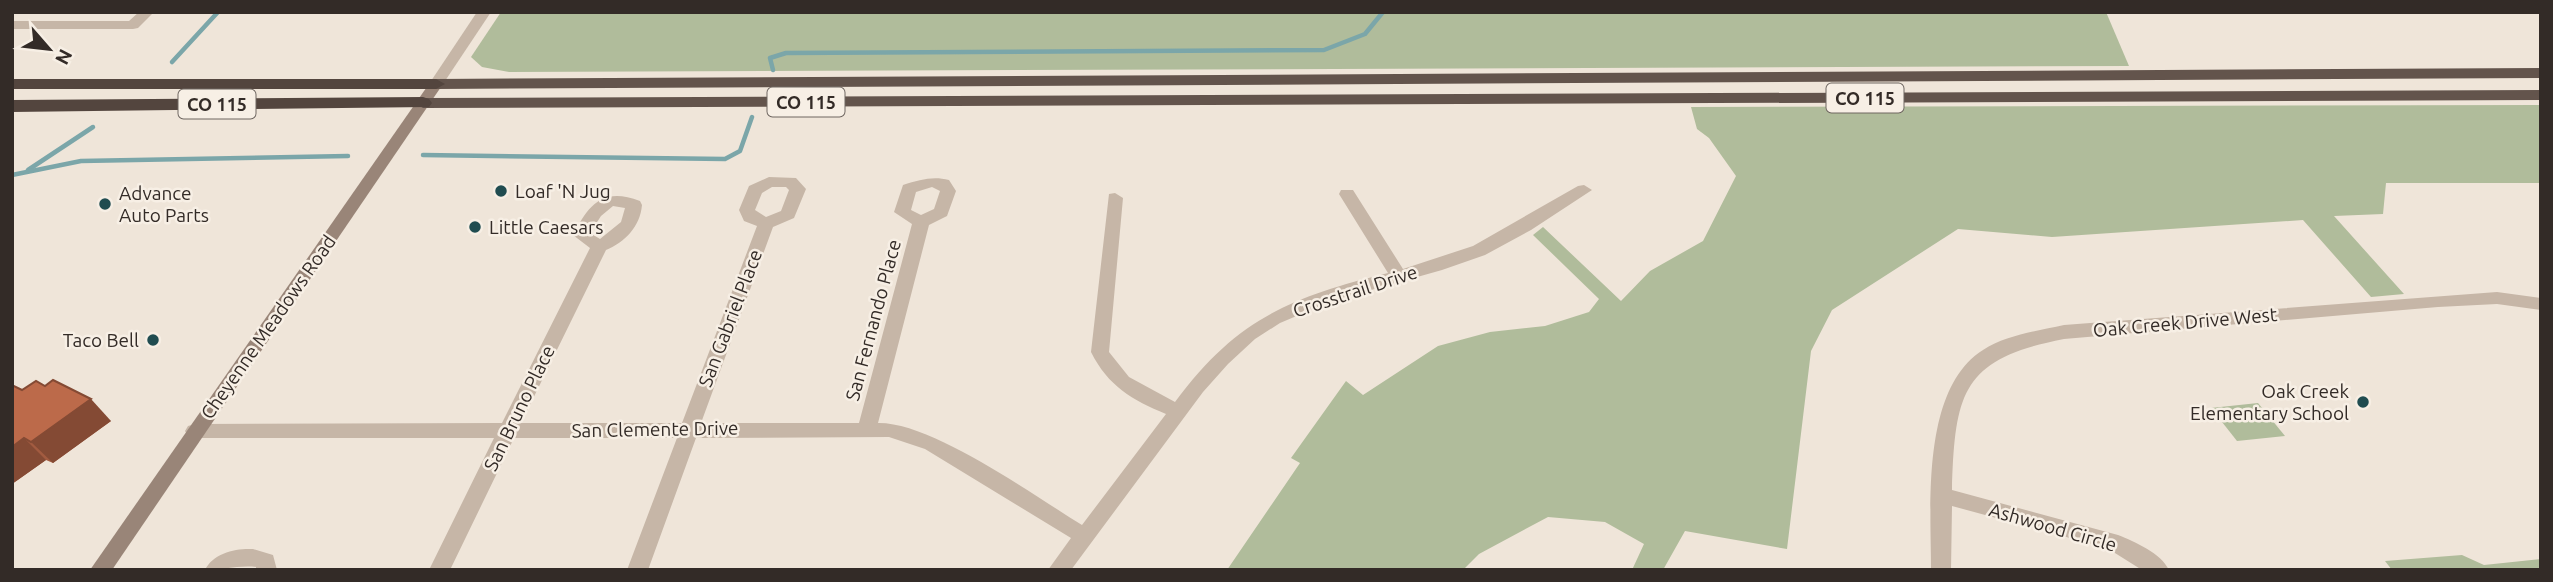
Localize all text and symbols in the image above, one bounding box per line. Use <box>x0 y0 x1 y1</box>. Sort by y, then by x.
north arrow <box>14 14 84 84</box>
text: N <box>51 46 77 68</box>
road number: CO 115 <box>1826 84 1904 113</box>
road number: CO 115 <box>768 88 844 116</box>
road number: CO 115 <box>178 90 256 119</box>
place label: Loaf 'N Jug <box>515 180 611 202</box>
place label: Advance Auto Parts <box>119 182 209 226</box>
marker: Loaf 'N Jug <box>493 183 509 199</box>
marker: Advance Auto Parts <box>97 196 113 212</box>
place label: Little Caesars <box>489 216 603 238</box>
marker: Little Caesars <box>467 219 483 235</box>
street label: Cheyenne Meadows Road <box>196 231 340 423</box>
street label: San Fernando Place <box>841 237 905 403</box>
street label: San Gabriel Place <box>694 246 766 390</box>
street label: Crosstrail Drive <box>1290 260 1420 322</box>
street label: Oak Creek Drive West <box>2092 303 2279 341</box>
place label: Taco Bell <box>63 329 139 351</box>
marker: Taco Bell <box>145 332 161 348</box>
street label: San Bruno Place <box>479 342 559 474</box>
place label: Oak Creek Elementary School <box>2190 380 2349 424</box>
marker: Oak Creek Elementary School <box>2355 394 2371 410</box>
street label: San Clemente Drive <box>571 417 739 441</box>
street label: Ashwood Circle <box>1987 498 2119 556</box>

